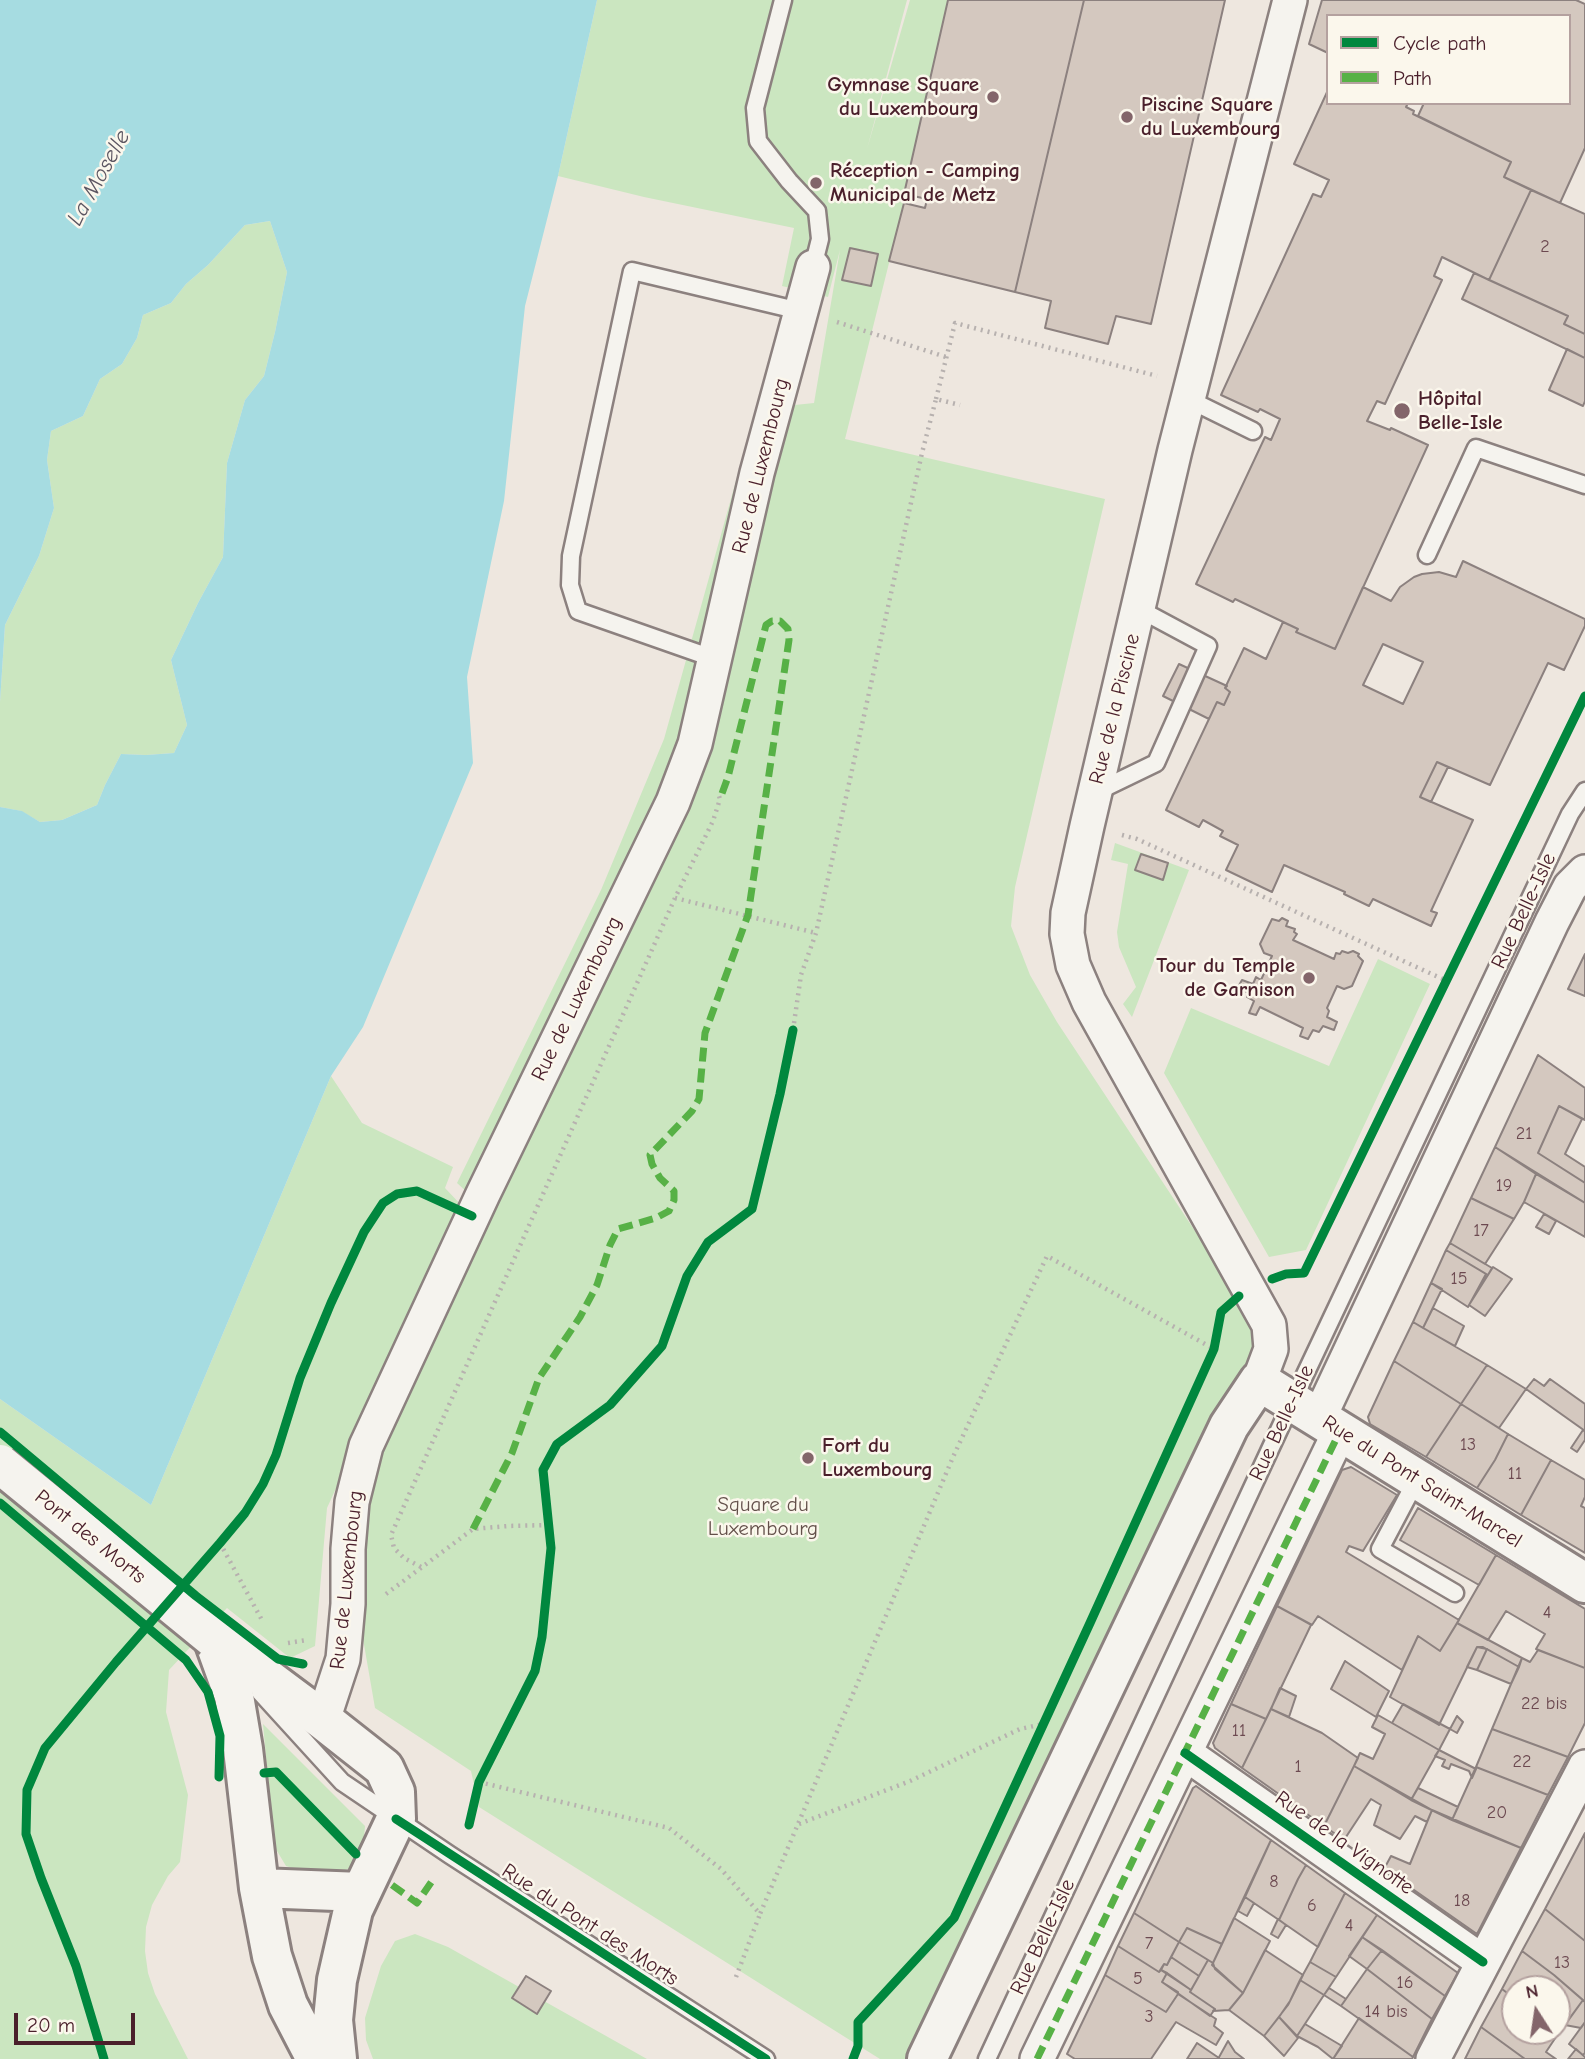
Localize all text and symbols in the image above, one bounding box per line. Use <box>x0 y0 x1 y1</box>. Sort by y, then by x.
legend <box>1326 14 1571 105</box>
text: Cycle path <box>1393 31 1486 55</box>
text: Path <box>1393 66 1432 90</box>
place label: Gymnase Square du Luxembourg <box>827 72 979 122</box>
marker: Gymnase Square du Luxembourg <box>985 89 1001 105</box>
place label: Piscine Square du Luxembourg <box>1141 92 1281 142</box>
marker: Piscine Square du Luxembourg <box>1119 109 1135 125</box>
water label: La Moselle <box>61 125 137 231</box>
place label: Réception - Camping Municipal de Metz <box>830 158 1020 208</box>
marker: Réception - Camping Municipal de Metz <box>808 175 824 191</box>
house number: 2 <box>1540 236 1550 258</box>
street label: Rue de Luxembourg <box>727 376 795 556</box>
place label: Hôpital Belle-Isle <box>1418 386 1503 436</box>
marker: Hôpital Belle-Isle <box>1392 401 1412 421</box>
street label: Rue de la Piscine <box>1084 631 1146 787</box>
street label: Rue Belle-Isle <box>1486 849 1562 973</box>
street label: Rue de Luxembourg <box>526 913 628 1085</box>
place label: Tour du Temple de Garnison <box>1156 953 1295 1003</box>
marker: Tour du Temple de Garnison <box>1301 970 1317 986</box>
house number: 21 <box>1516 1123 1532 1145</box>
house number: 19 <box>1496 1175 1512 1197</box>
house number: 17 <box>1473 1220 1489 1242</box>
house number: 15 <box>1451 1268 1467 1290</box>
street label: Rue Belle-Isle <box>1244 1361 1320 1485</box>
street label: Rue du Pont Saint-Marcel <box>1317 1410 1527 1554</box>
place label: Fort du Luxembourg <box>822 1433 933 1483</box>
house number: 13 <box>1460 1434 1476 1456</box>
marker: Fort du Luxembourg <box>800 1450 816 1466</box>
house number: 11 <box>1508 1463 1522 1485</box>
street label: Pont des Morts <box>29 1484 151 1590</box>
street label: Rue de Luxembourg <box>325 1489 369 1671</box>
park label: Square du Luxembourg <box>708 1492 818 1542</box>
house number: 4 <box>1543 1602 1551 1624</box>
house number: 22 bis <box>1521 1693 1567 1715</box>
house number: 11 <box>1232 1720 1246 1742</box>
house number: 22 <box>1513 1751 1531 1773</box>
house number: 1 <box>1294 1756 1302 1778</box>
street label: Rue de la Vignotte <box>1270 1786 1418 1900</box>
house number: 20 <box>1487 1802 1507 1824</box>
street label: Rue du Pont des Morts <box>497 1858 683 1992</box>
house number: 8 <box>1269 1871 1279 1893</box>
street label: Rue Belle-Isle <box>1005 1875 1081 1999</box>
house number: 18 <box>1454 1890 1470 1912</box>
house number: 6 <box>1307 1895 1317 1917</box>
house number: 4 <box>1345 1915 1353 1937</box>
house number: 7 <box>1145 1933 1153 1955</box>
house number: 13 <box>1554 1952 1570 1974</box>
house number: 5 <box>1133 1968 1143 1990</box>
house number: 16 <box>1397 1972 1413 1994</box>
north arrow <box>1501 1975 1571 2045</box>
text: N <box>1524 1979 1540 2003</box>
scale bar <box>18 2000 138 2044</box>
house number: 14 bis <box>1364 2001 1408 2023</box>
house number: 3 <box>1144 2006 1154 2028</box>
text: 20 m <box>27 2013 75 2037</box>

